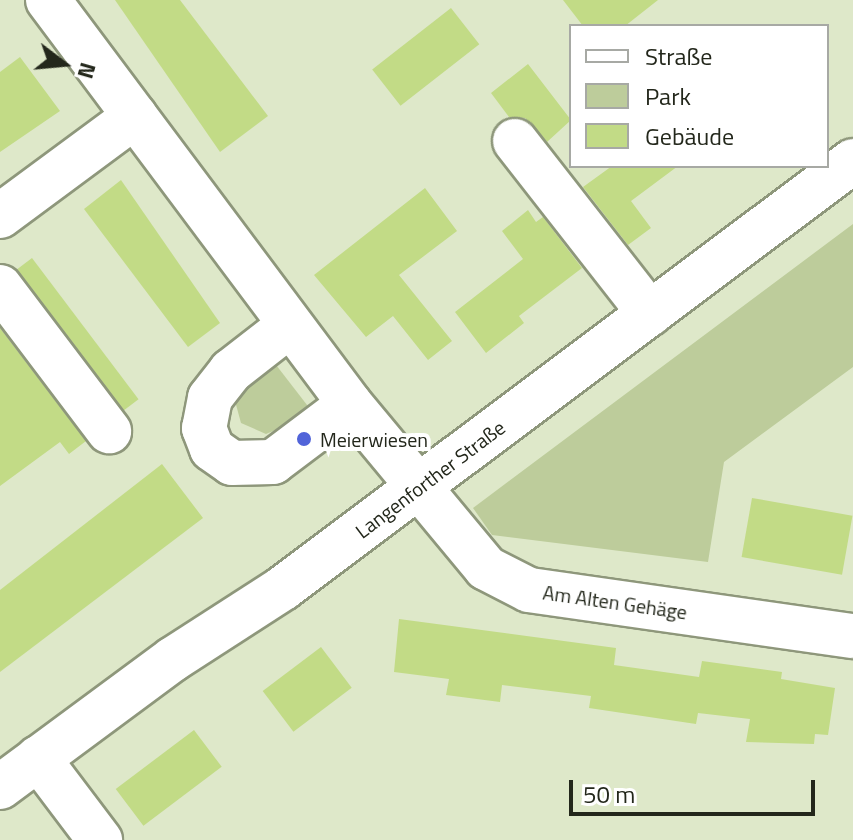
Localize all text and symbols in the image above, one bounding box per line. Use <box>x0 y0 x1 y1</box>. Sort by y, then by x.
north arrow <box>24 24 104 104</box>
legend <box>569 24 829 168</box>
text: Straße <box>645 38 712 74</box>
text: N <box>69 59 106 83</box>
text: Park <box>645 78 691 114</box>
text: Gebäude <box>645 118 734 154</box>
street label: Langenforther Straße <box>351 415 509 543</box>
place label: Meierwiesen <box>320 427 428 451</box>
marker: Meierwiesen <box>295 430 313 448</box>
street label: Am Alten Gehäge <box>541 580 689 624</box>
scale bar <box>573 764 819 814</box>
text: 50 m <box>583 776 635 812</box>

